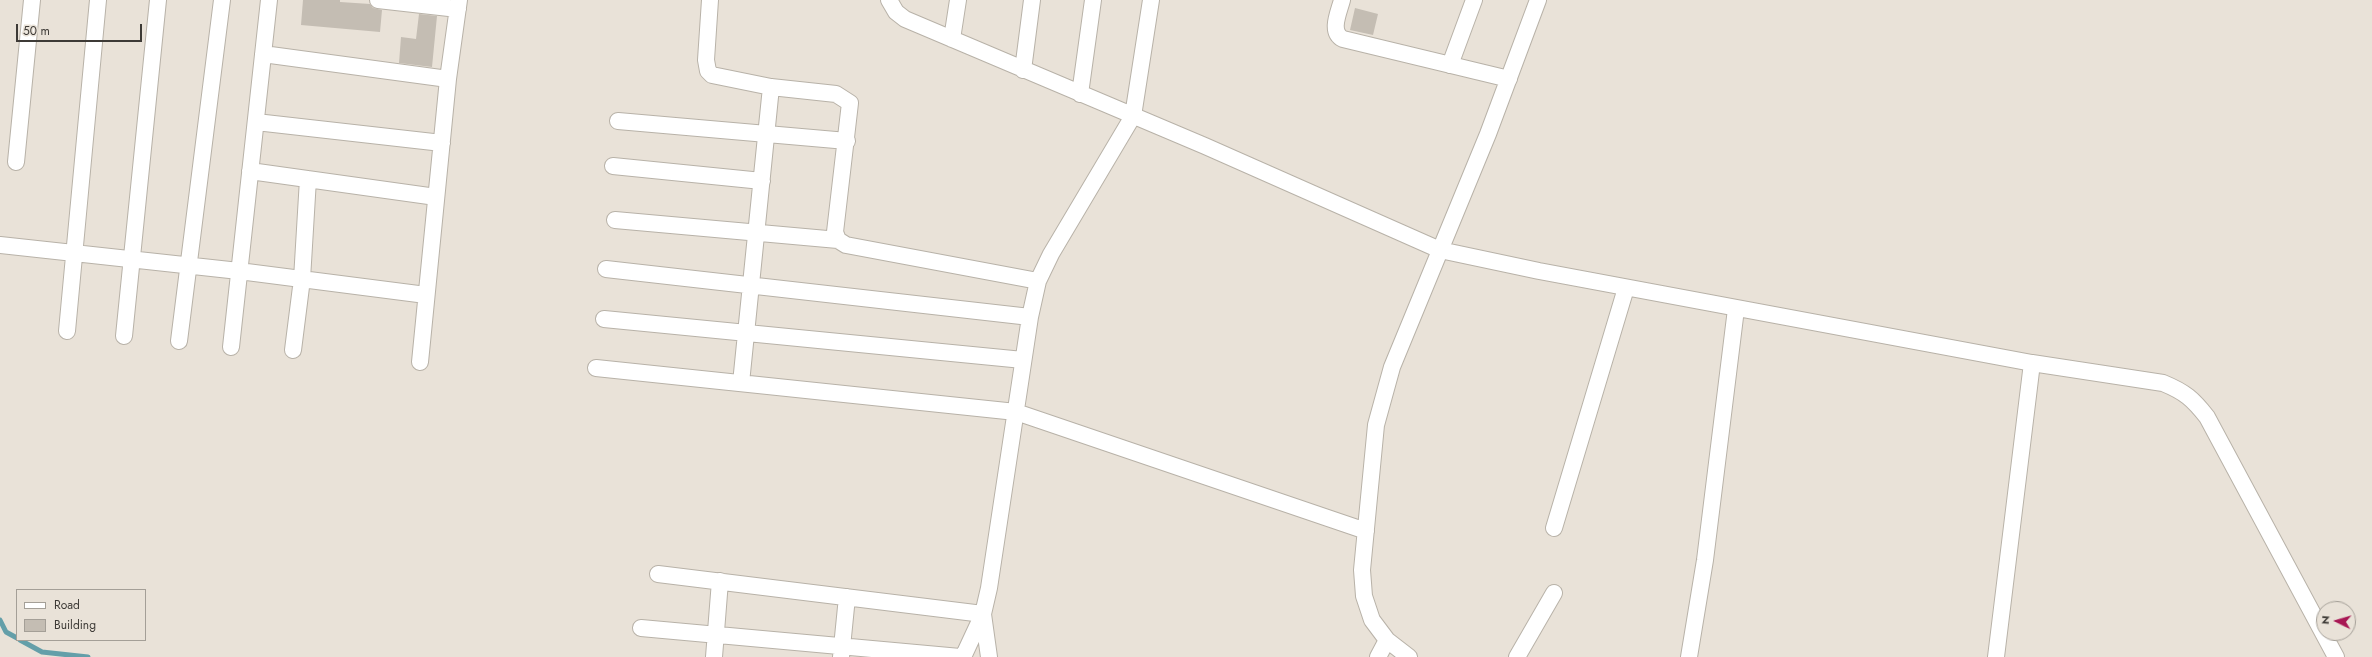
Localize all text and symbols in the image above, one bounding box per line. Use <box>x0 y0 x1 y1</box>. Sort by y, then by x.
scale bar <box>18 16 144 42</box>
text: 50 m <box>23 22 50 40</box>
legend <box>16 589 146 641</box>
text: Road <box>54 596 80 614</box>
north arrow <box>2316 601 2356 641</box>
text: N <box>2317 615 2333 625</box>
text: Building <box>54 616 96 634</box>

